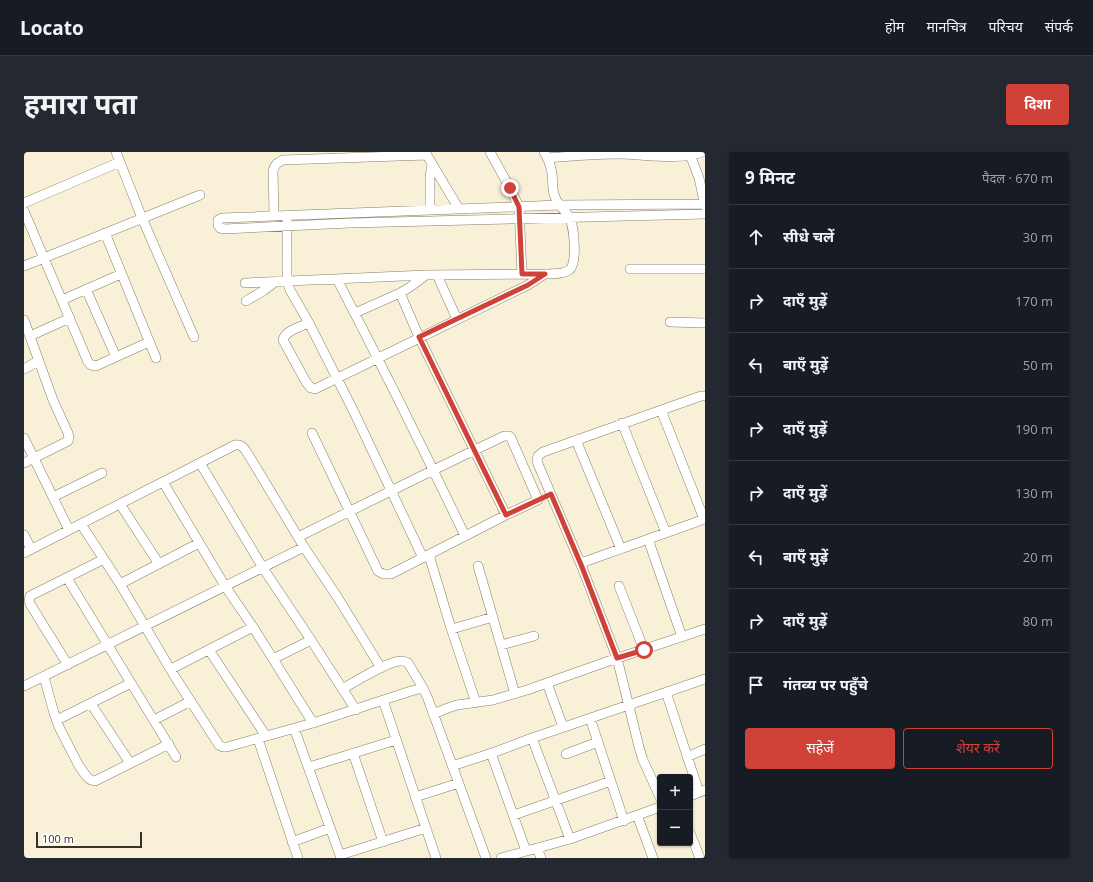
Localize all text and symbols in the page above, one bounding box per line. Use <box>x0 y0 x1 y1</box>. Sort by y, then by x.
text: Locato <box>20 15 84 41</box>
text: होम <box>885 17 904 36</box>
text: मानचित्र <box>926 17 967 36</box>
text: परिचय <box>989 17 1023 36</box>
text: संपर्क <box>1045 17 1073 36</box>
text: हमारा पता <box>24 84 137 122</box>
button: दिशा <box>1006 84 1069 125</box>
text: 9 मिनट <box>745 166 795 189</box>
text: पैदल · 670 m <box>982 169 1053 187</box>
route end <box>501 179 519 197</box>
icon: ahead <box>745 226 767 248</box>
text: सीधे चलें <box>783 226 834 246</box>
text: 30 m <box>1023 228 1053 246</box>
icon: right <box>745 290 767 312</box>
text: दाएँ मुड़ें <box>783 290 827 310</box>
text: 170 m <box>1015 292 1053 310</box>
icon: left <box>745 354 767 376</box>
text: बाएँ मुड़ें <box>783 354 828 374</box>
text: 50 m <box>1023 356 1053 374</box>
icon: right <box>745 418 767 440</box>
text: दाएँ मुड़ें <box>783 418 827 438</box>
text: 190 m <box>1015 420 1053 438</box>
icon: right <box>745 482 767 504</box>
text: दाएँ मुड़ें <box>783 482 827 502</box>
text: 130 m <box>1015 484 1053 502</box>
icon: left <box>745 546 767 568</box>
text: बाएँ मुड़ें <box>783 546 828 566</box>
text: 20 m <box>1023 548 1053 566</box>
icon: right <box>745 610 767 632</box>
text: दाएँ मुड़ें <box>783 610 827 630</box>
text: 80 m <box>1023 612 1053 630</box>
route start <box>635 641 653 659</box>
icon: arrive <box>745 674 767 696</box>
text: गंतव्य पर पहुँचे <box>783 674 868 694</box>
button: सहेजें <box>745 728 895 769</box>
button: शेयर करें <box>903 728 1053 769</box>
map controls <box>657 774 693 846</box>
button: + <box>657 774 693 810</box>
button: − <box>657 810 693 846</box>
scale bar <box>36 830 142 849</box>
text: 100 m <box>42 831 74 846</box>

